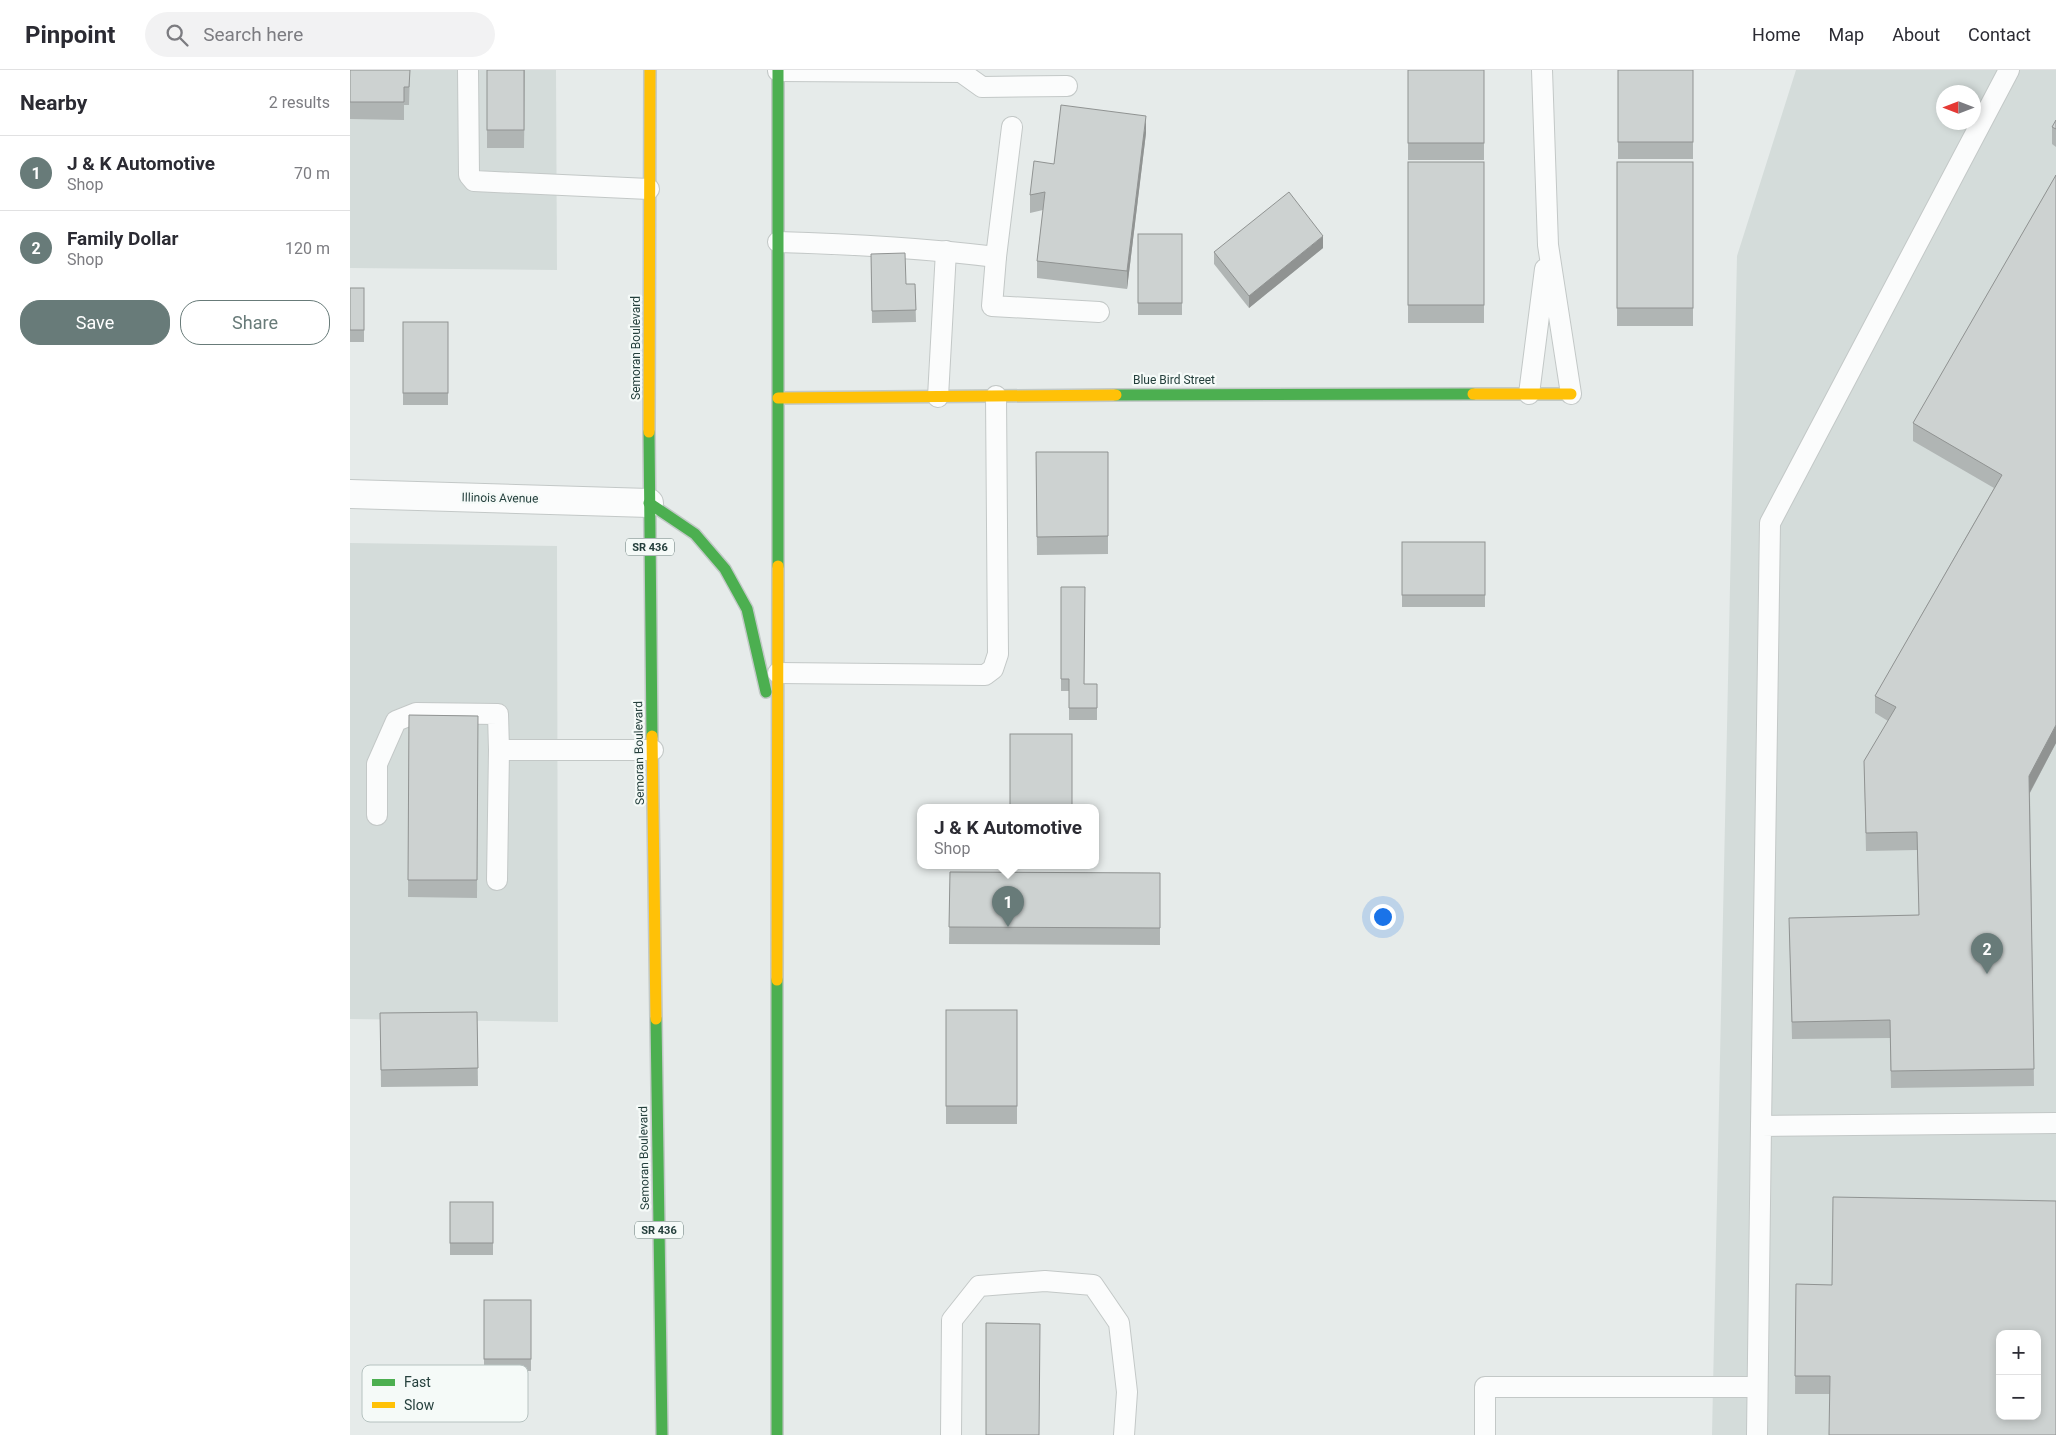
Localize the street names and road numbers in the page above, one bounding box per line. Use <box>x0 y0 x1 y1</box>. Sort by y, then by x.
street label: Semoran Boulevard <box>629 296 643 400</box>
street label: Blue Bird Street <box>1133 373 1215 387</box>
street label: Illinois Avenue <box>461 490 539 506</box>
road number: SR 436 <box>626 538 674 556</box>
street label: Semoran Boulevard <box>631 701 647 805</box>
street label: Semoran Boulevard <box>636 1106 652 1210</box>
road number: SR 436 <box>635 1222 683 1238</box>

